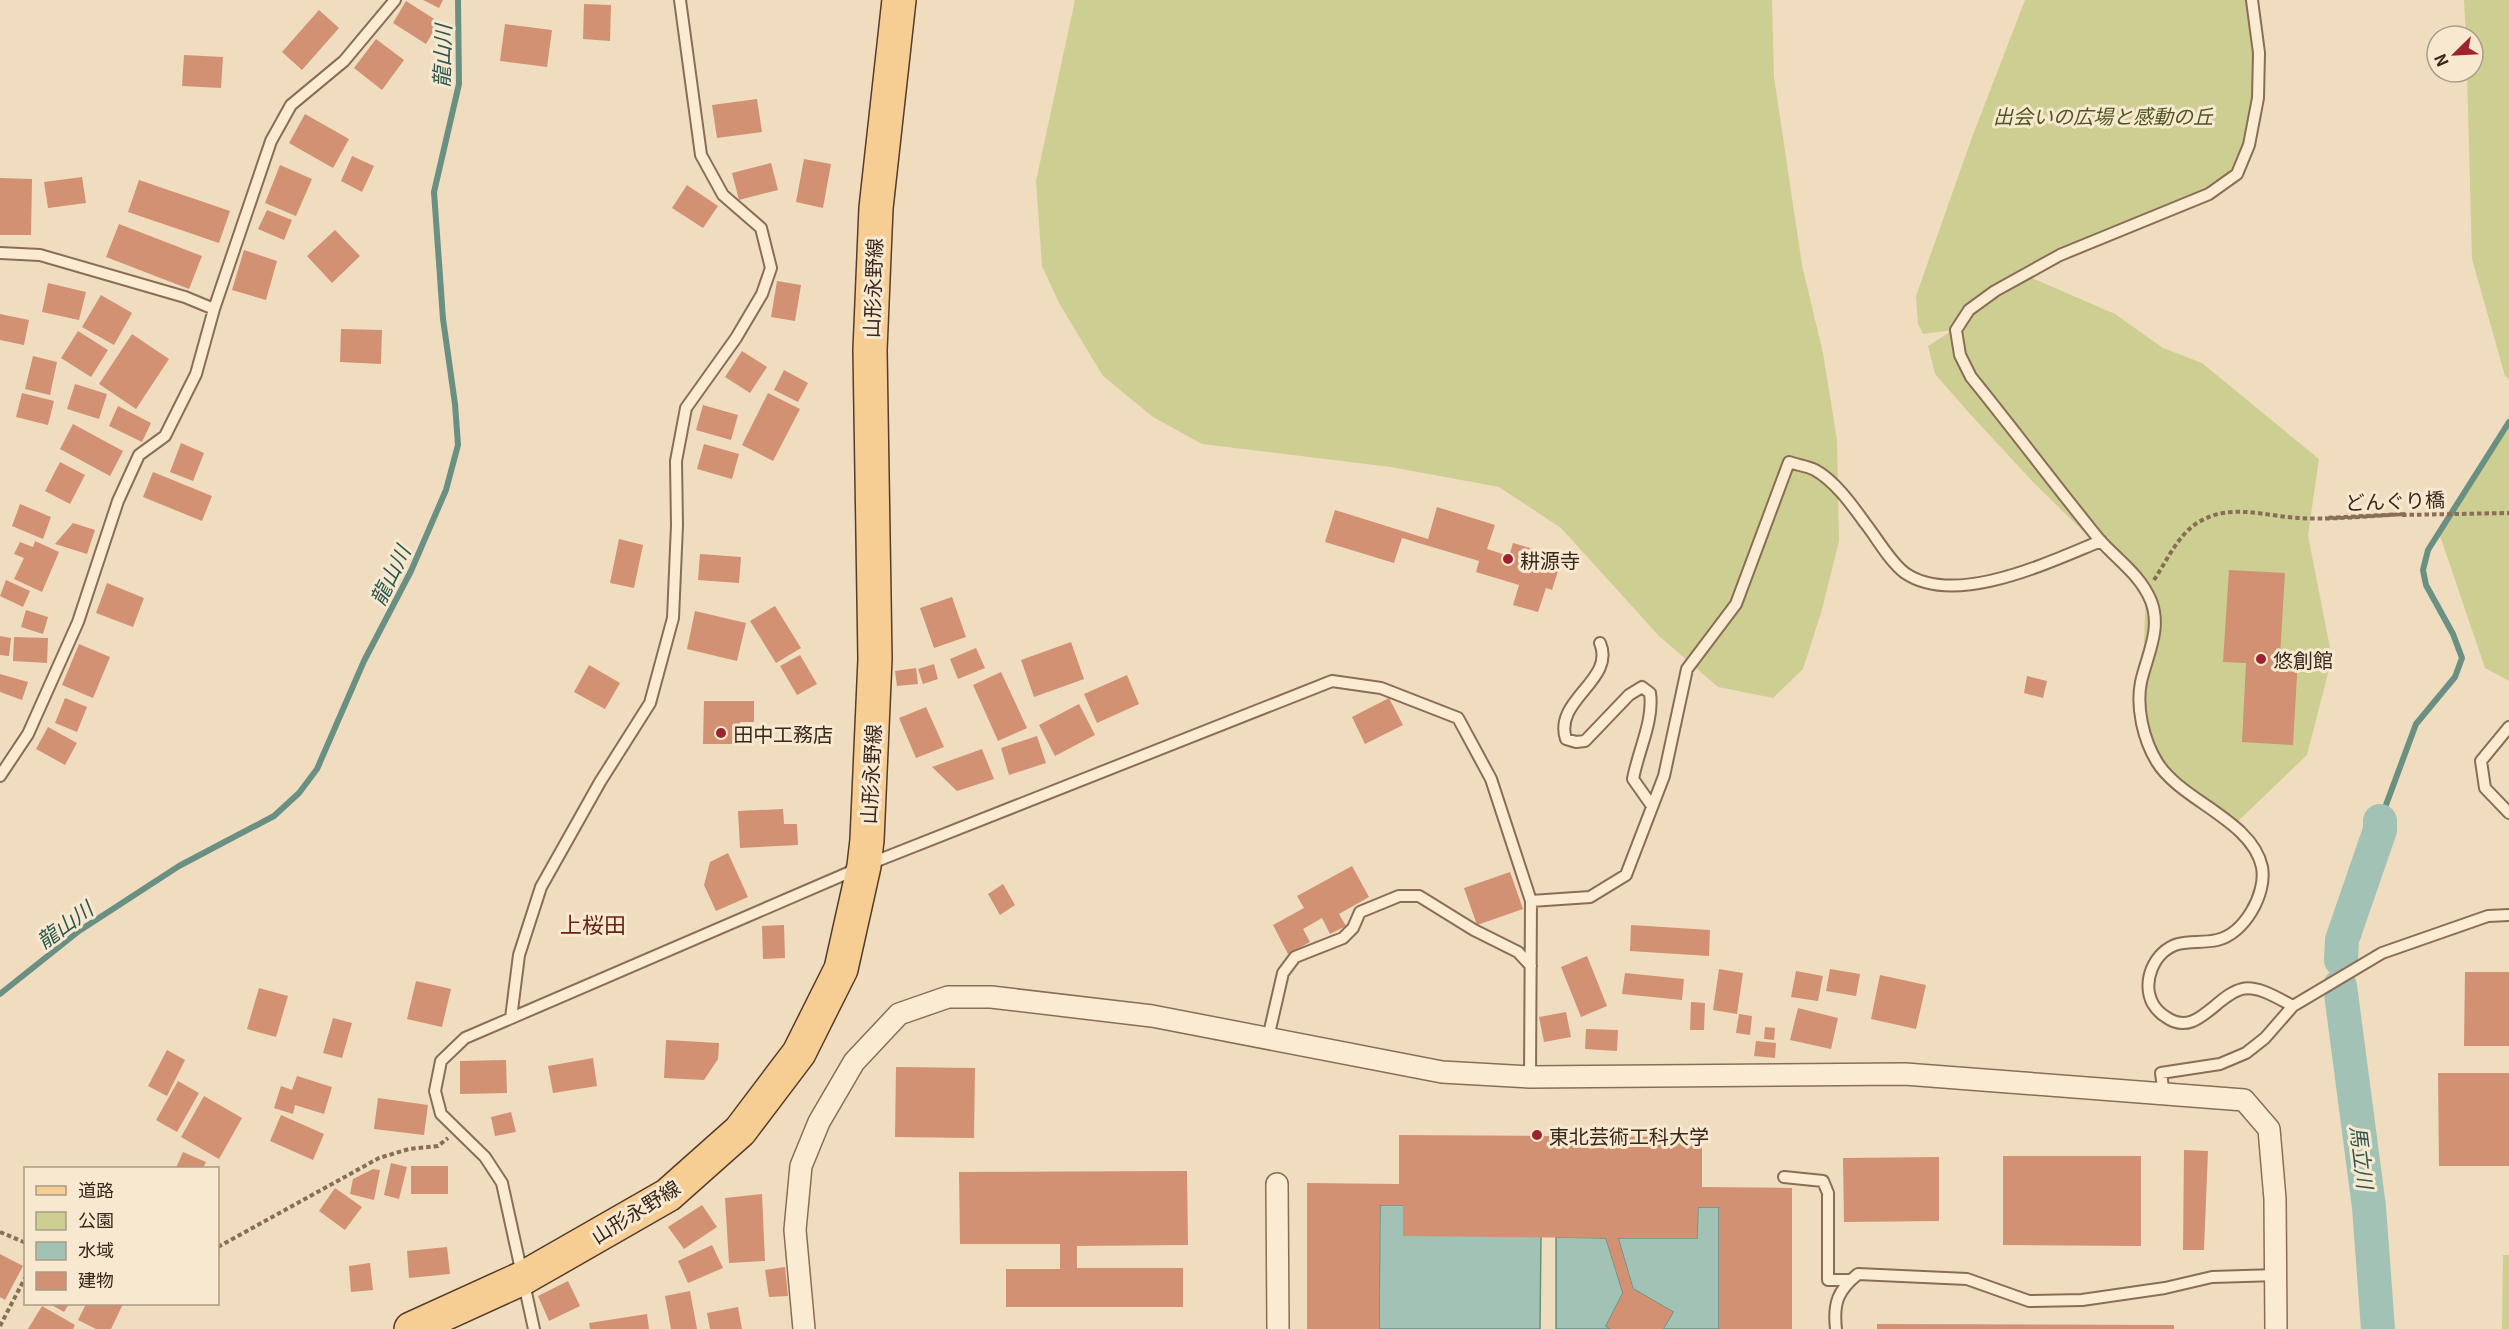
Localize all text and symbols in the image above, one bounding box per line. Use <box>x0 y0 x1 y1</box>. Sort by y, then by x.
water label: 龍山川 <box>425 22 457 88</box>
north arrow <box>2425 24 2485 84</box>
text: N <box>2427 50 2454 71</box>
park label: 出会いの広場と感動の丘 <box>1993 101 2214 130</box>
street label: 山形永野線 <box>856 238 888 338</box>
street label: どんぐり橋 <box>2345 484 2445 516</box>
water label: 龍山川 <box>362 538 417 610</box>
place label: 耕源寺 <box>1520 545 1580 574</box>
marker: 耕源寺 <box>1501 552 1515 566</box>
place label: 悠創館 <box>2273 645 2333 674</box>
marker: 悠創館 <box>2254 652 2268 666</box>
place label: 田中工務店 <box>733 719 833 748</box>
street label: 山形永野線 <box>853 723 887 825</box>
marker: 田中工務店 <box>714 726 728 740</box>
water label: 龍山川 <box>30 892 100 955</box>
district label: 上桜田 <box>560 907 626 939</box>
place label: 東北芸術工科大学 <box>1549 1121 1709 1150</box>
water label: 馬立川 <box>2344 1124 2382 1192</box>
marker: 東北芸術工科大学 <box>1530 1128 1544 1142</box>
legend <box>24 1167 219 1305</box>
street label: 山形永野線 <box>585 1172 685 1250</box>
text: 道路 <box>78 1176 114 1202</box>
text: 公園 <box>78 1206 114 1232</box>
text: 水域 <box>78 1236 114 1262</box>
text: 建物 <box>78 1266 114 1292</box>

